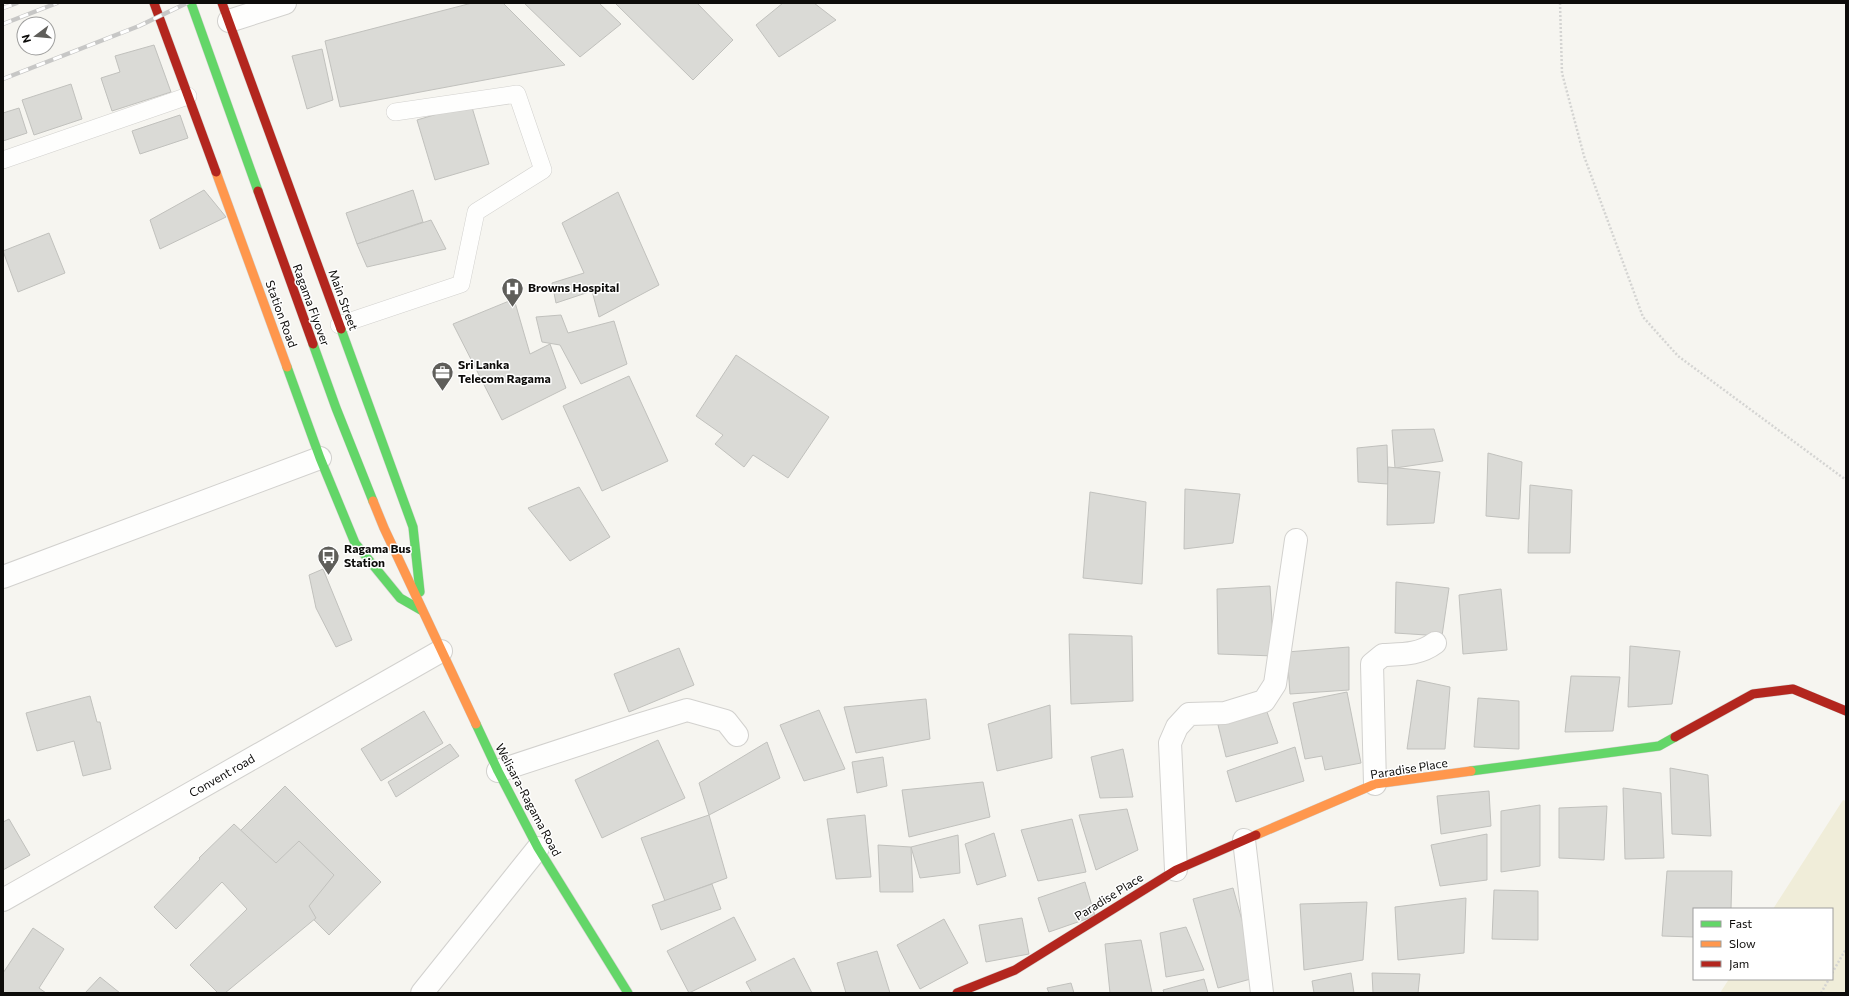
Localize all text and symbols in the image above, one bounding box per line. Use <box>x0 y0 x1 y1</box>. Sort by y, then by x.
north arrow <box>16 16 56 56</box>
text: N <box>19 33 33 45</box>
street label: Ragama Flyover <box>291 262 333 348</box>
street label: Main Street <box>326 267 361 332</box>
hospital icon: Browns Hospital <box>499 275 525 308</box>
street label: Station Road <box>263 278 301 349</box>
place label: Browns Hospital <box>528 280 619 294</box>
place label: Sri Lanka Telecom Ragama <box>458 357 551 385</box>
office icon: Sri Lanka Telecom Ragama <box>429 359 455 392</box>
place label: Ragama Bus Station <box>344 541 411 569</box>
bus stop icon: Ragama Bus Station <box>316 543 342 576</box>
street label: Welisara-Ragama Road <box>493 741 565 858</box>
street label: Convent road <box>186 751 257 800</box>
street label: Paradise Place <box>1369 755 1448 781</box>
street label: Paradise Place <box>1072 870 1145 923</box>
legend <box>1693 908 1833 980</box>
text: Fast <box>1729 916 1752 930</box>
text: Slow <box>1729 936 1756 950</box>
text: Jam <box>1729 956 1749 971</box>

